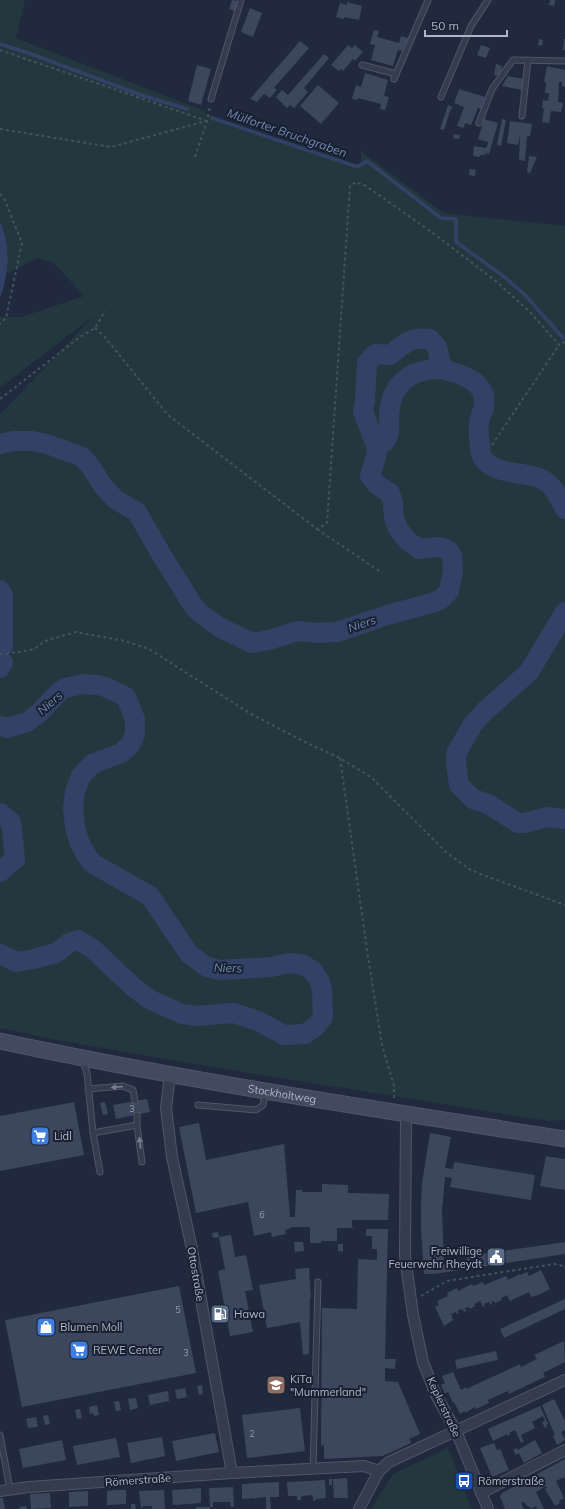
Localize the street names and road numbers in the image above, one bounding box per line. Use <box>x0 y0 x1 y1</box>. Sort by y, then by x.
street label: Stockholtweg <box>247 1081 317 1106</box>
street label: Ottostraße <box>184 1246 208 1302</box>
street label: Keplerstraße <box>424 1375 464 1439</box>
street label: Römerstraße <box>105 1471 171 1489</box>

